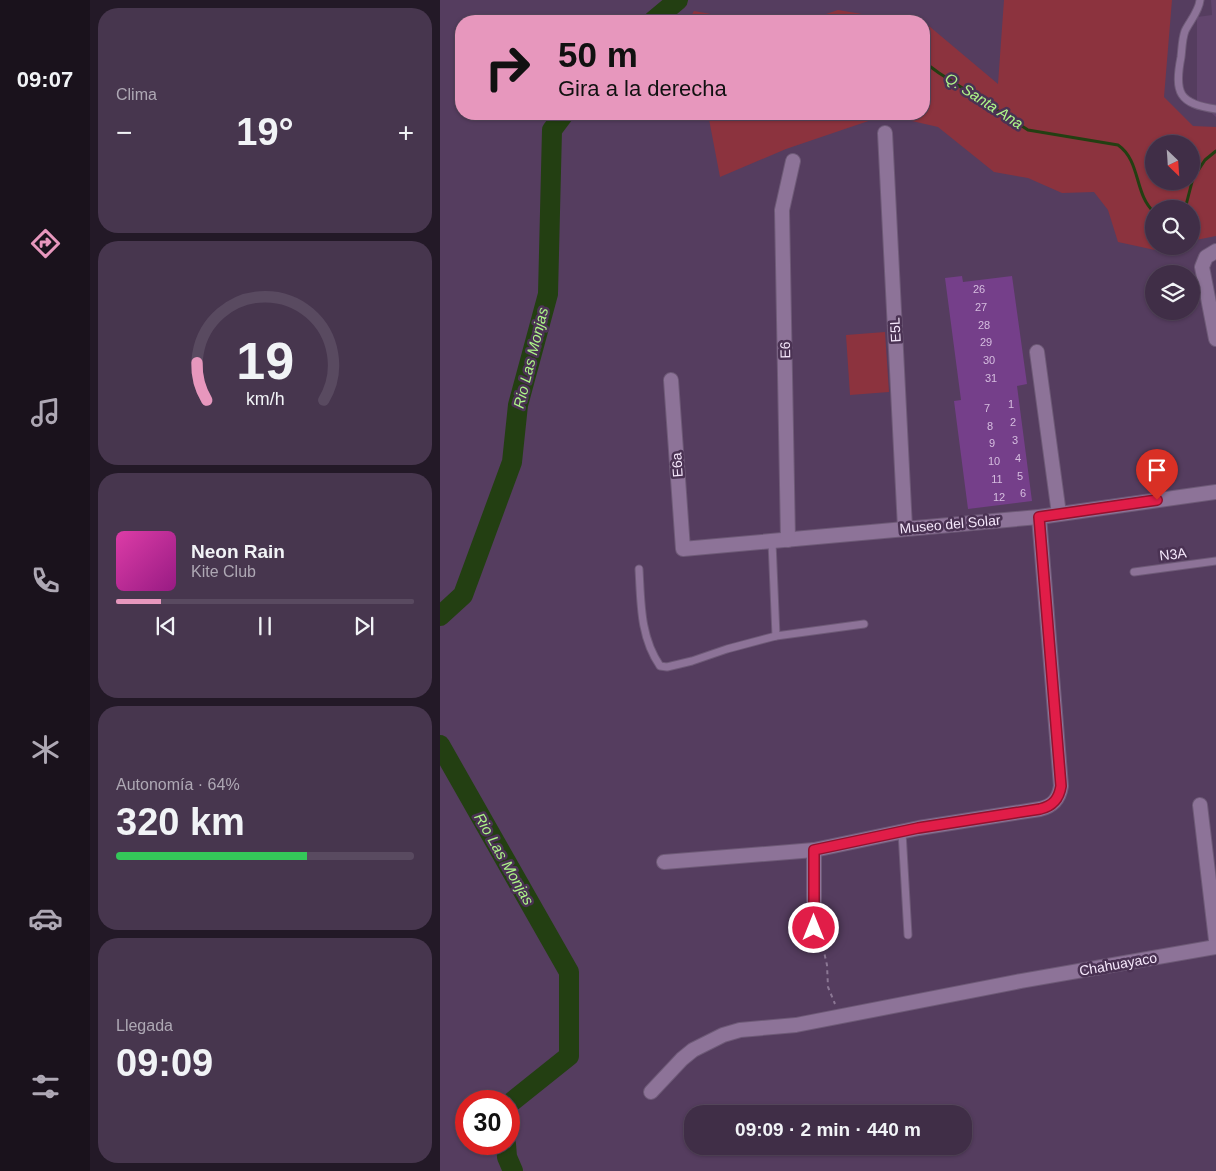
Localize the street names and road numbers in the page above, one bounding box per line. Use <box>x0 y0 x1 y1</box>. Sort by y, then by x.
street label: E5L <box>886 317 904 343</box>
street label: E6 <box>777 341 793 359</box>
street label: E6a <box>668 452 686 478</box>
street label: Museo del Solar <box>899 512 1001 536</box>
street label: N3A <box>1159 544 1188 564</box>
street label: Chahuayaco <box>1078 949 1158 979</box>

